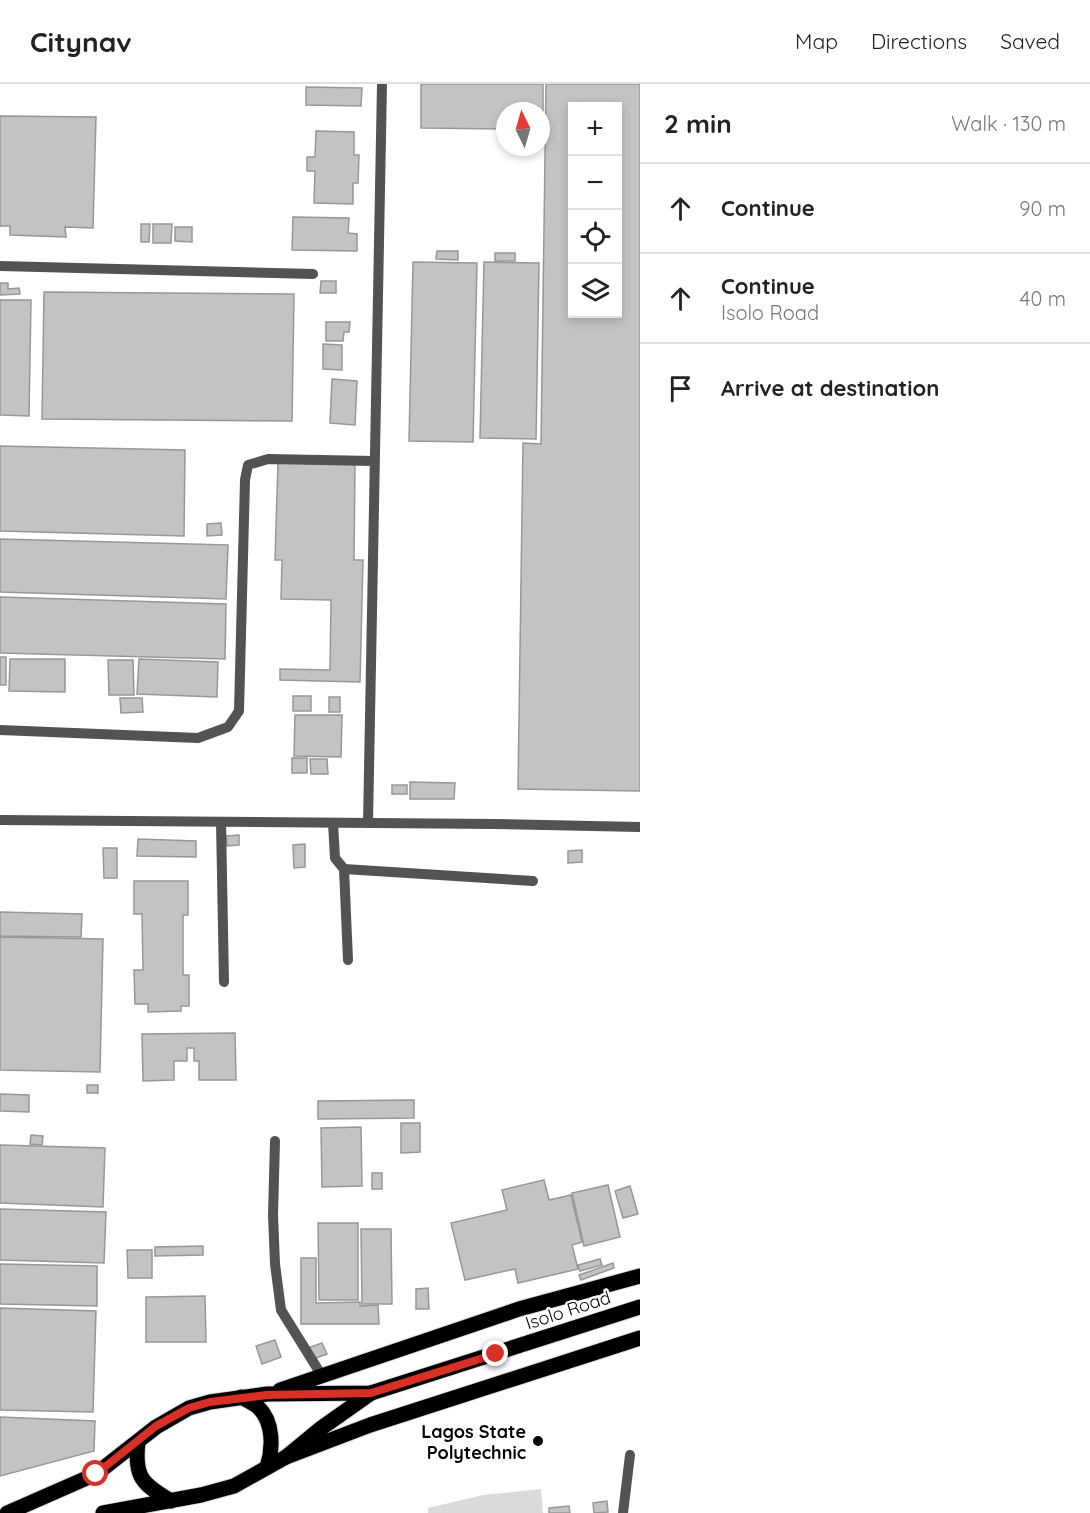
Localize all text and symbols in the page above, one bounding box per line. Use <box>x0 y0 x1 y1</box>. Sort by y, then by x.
text: Citynav <box>30 24 132 59</box>
text: Map <box>795 28 838 54</box>
text: Directions <box>871 28 967 54</box>
text: Saved <box>1000 28 1060 54</box>
north arrow <box>496 102 550 156</box>
map controls <box>568 102 622 318</box>
button: + <box>568 102 622 156</box>
text: 2 min <box>664 107 732 140</box>
text: Walk · 130 m <box>951 111 1066 136</box>
button: − <box>568 156 622 210</box>
icon: ahead <box>664 192 697 225</box>
text: Continue <box>721 194 815 222</box>
text: 90 m <box>1019 196 1066 221</box>
button: locate <box>568 210 622 264</box>
button: layers <box>568 264 622 318</box>
text: Continue <box>721 272 815 300</box>
icon: ahead <box>664 282 697 315</box>
text: 40 m <box>1020 286 1066 311</box>
text: Isolo Road <box>721 300 819 325</box>
icon: arrive <box>664 372 697 405</box>
text: Arrive at destination <box>721 374 939 402</box>
street label: Isolo Road <box>522 1285 614 1335</box>
route end <box>482 1340 508 1366</box>
place label: Lagos State Polytechnic <box>421 1420 526 1464</box>
marker: Lagos State Polytechnic <box>531 1434 545 1448</box>
route start <box>82 1460 108 1486</box>

